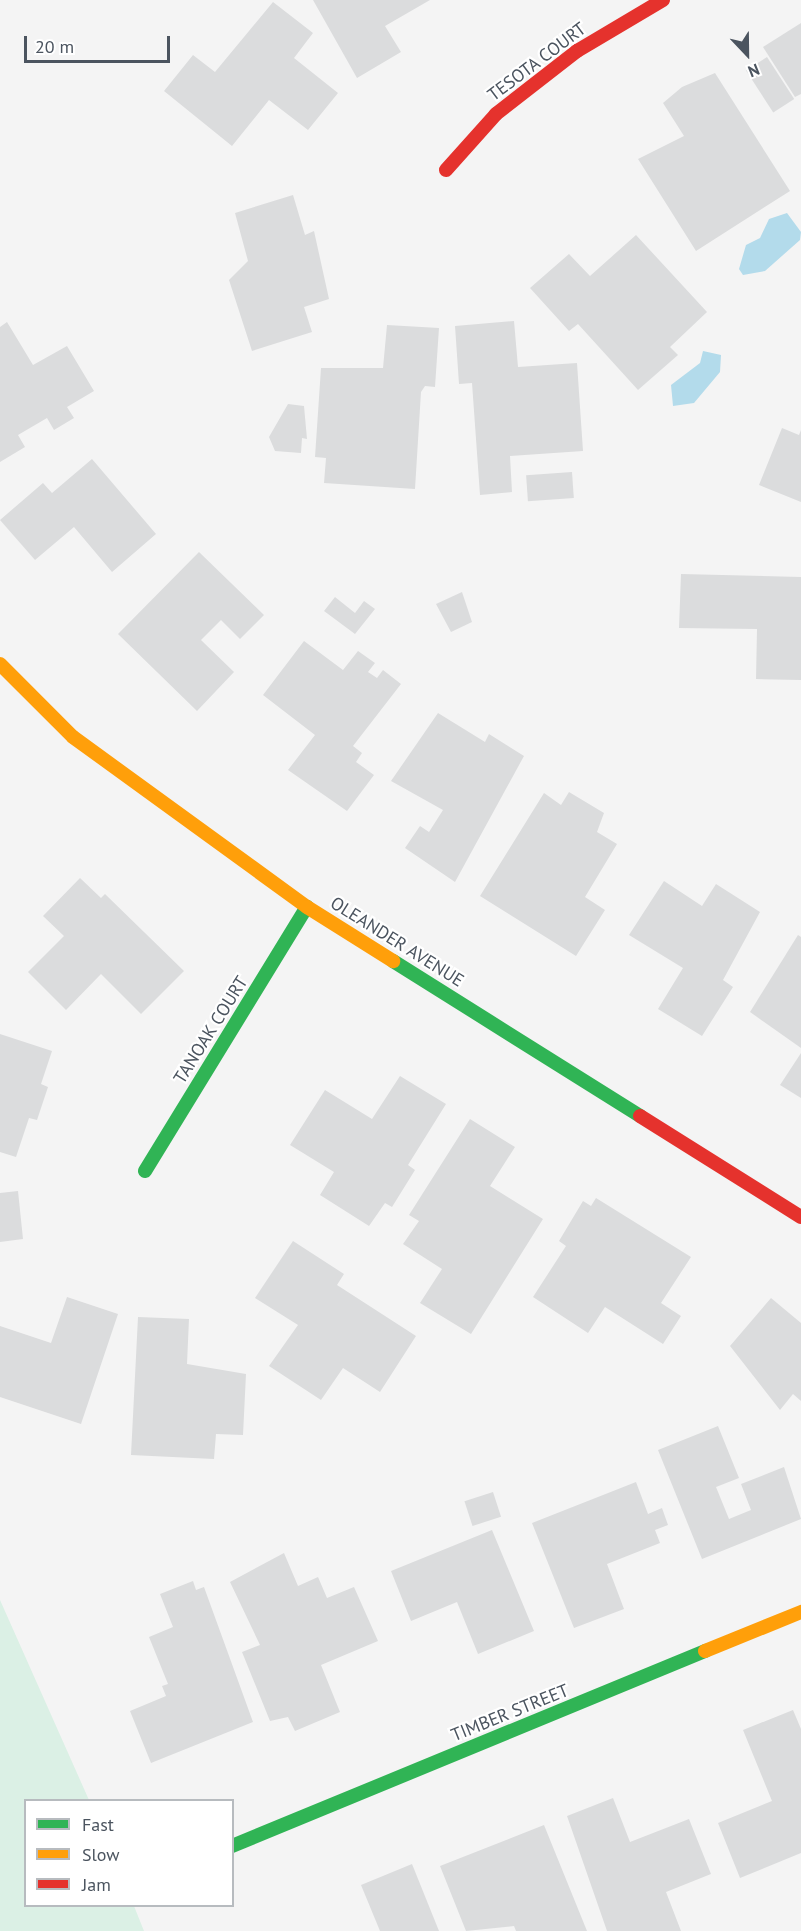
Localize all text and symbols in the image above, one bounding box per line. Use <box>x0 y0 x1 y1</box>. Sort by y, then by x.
street label: TESOTA COURT <box>483 18 591 106</box>
scale bar <box>27 24 172 62</box>
north arrow <box>717 24 777 84</box>
text: 20 m <box>35 35 74 58</box>
text: N <box>745 59 762 82</box>
street label: OLEANDER AVENUE <box>326 892 468 992</box>
street label: TANOAK COURT <box>169 972 253 1088</box>
street label: TIMBER STREET <box>448 1680 572 1746</box>
legend <box>24 1799 234 1907</box>
text: Fast <box>82 1813 114 1836</box>
text: Slow <box>82 1843 120 1866</box>
text: Jam <box>82 1873 111 1896</box>

